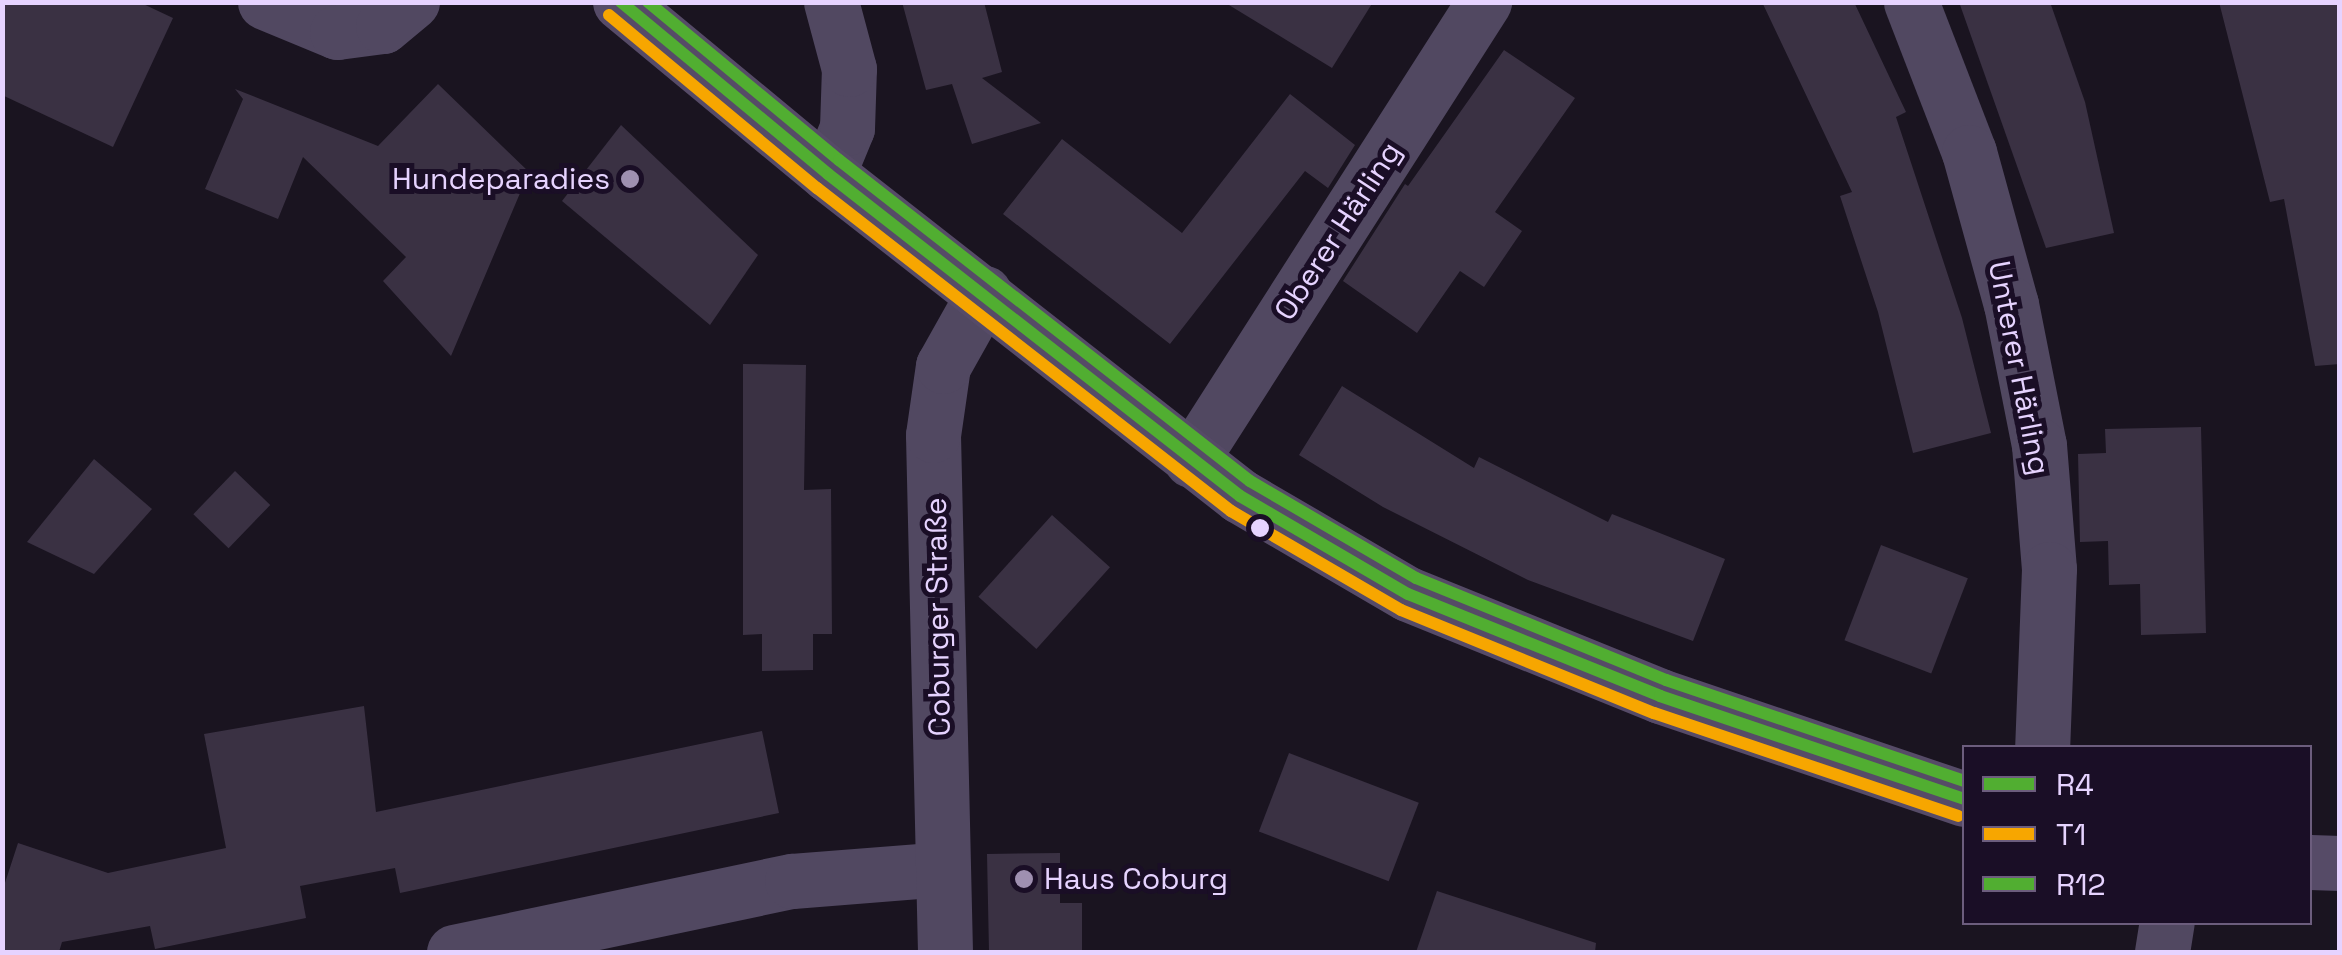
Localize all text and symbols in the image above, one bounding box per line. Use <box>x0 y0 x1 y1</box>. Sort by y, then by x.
street label: Oberer Härling <box>1267 135 1409 327</box>
place label: Hundeparadies <box>392 161 610 197</box>
marker: Hundeparadies <box>619 168 641 190</box>
street label: Unterer Härling <box>1981 258 2057 478</box>
street label: Coburger Straße <box>918 497 958 737</box>
unlabelled marker <box>1250 518 1270 538</box>
legend <box>1962 745 2312 925</box>
text: R4 <box>2056 765 2094 804</box>
text: T1 <box>2056 815 2086 854</box>
place label: Haus Coburg <box>1044 861 1228 897</box>
text: R12 <box>2056 865 2106 904</box>
marker: Haus Coburg <box>1013 868 1035 890</box>

